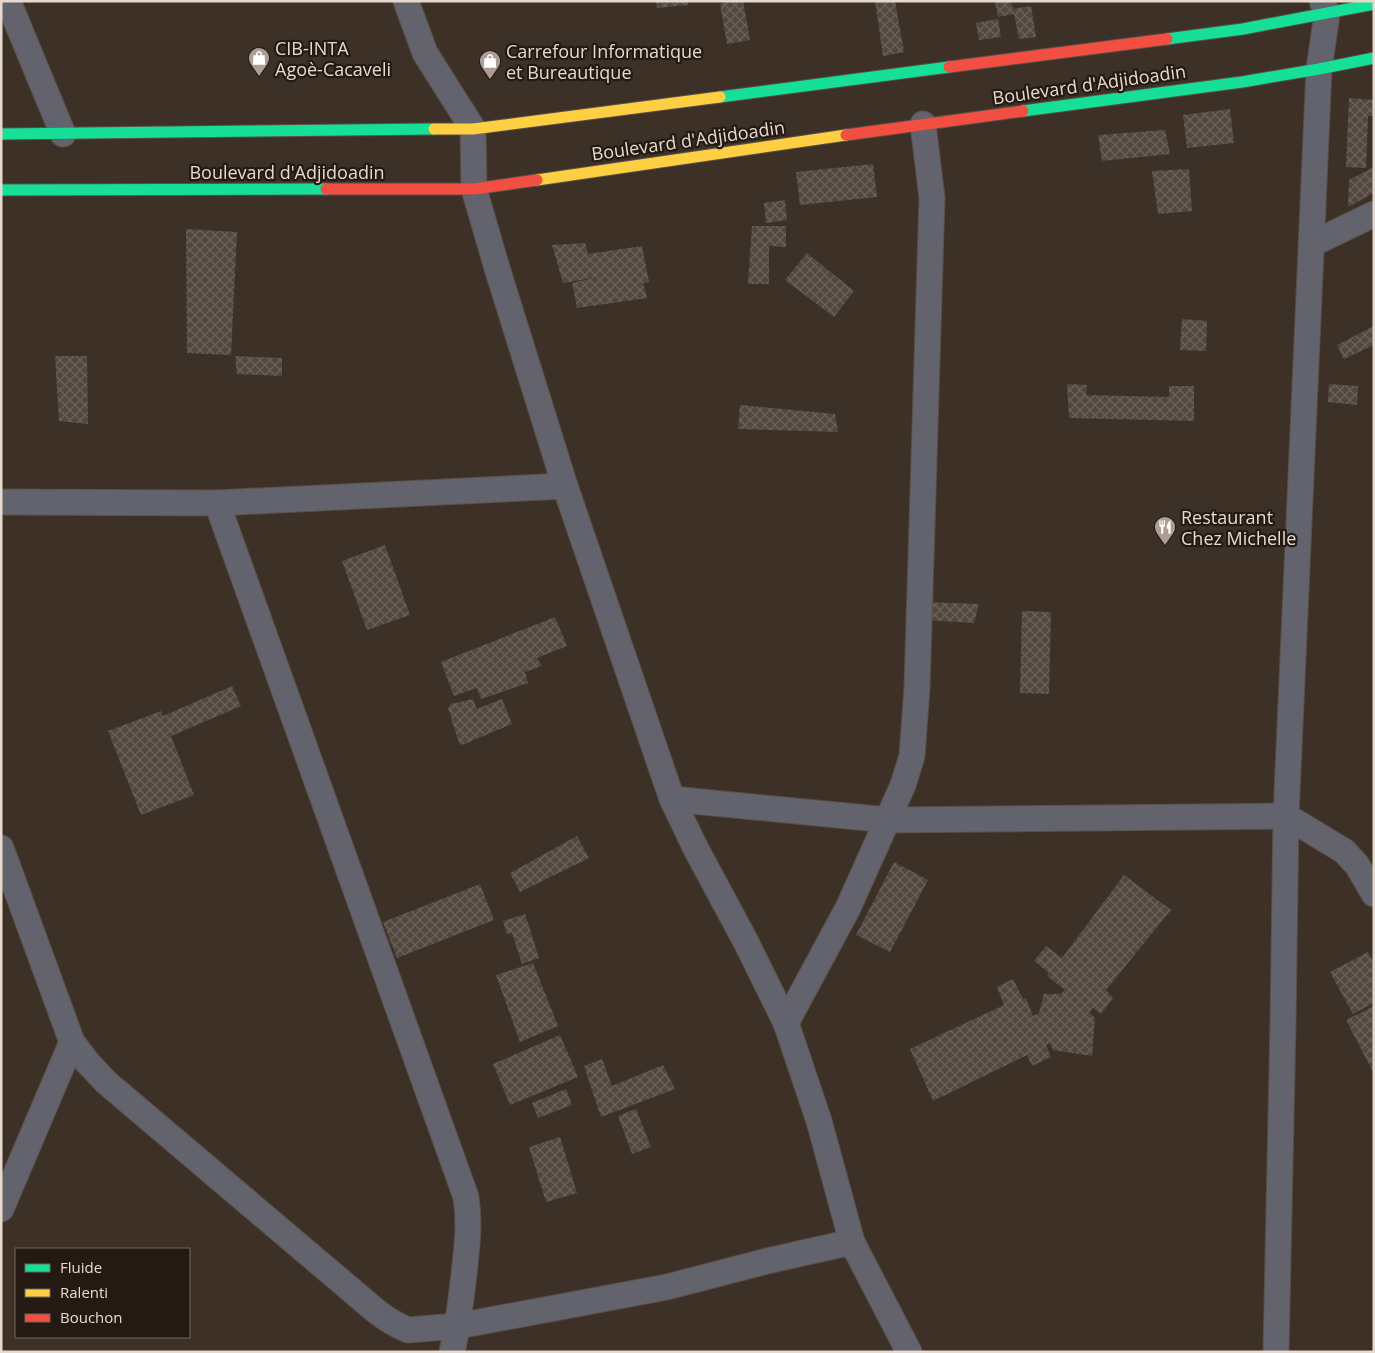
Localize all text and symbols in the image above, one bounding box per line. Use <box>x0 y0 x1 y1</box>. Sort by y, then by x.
place label: CIB-INTA Agoè-Cacaveli <box>275 36 391 81</box>
place label: Carrefour Informatique et Bureautique <box>506 39 702 84</box>
shop icon: CIB-INTA Agoè-Cacaveli <box>247 46 271 77</box>
shop icon: Carrefour Informatique et Bureautique <box>478 49 502 80</box>
street label: Boulevard d'Adjidoadin <box>991 59 1187 109</box>
street label: Boulevard d'Adjidoadin <box>590 115 786 165</box>
street label: Boulevard d'Adjidoadin <box>189 160 385 184</box>
place label: Restaurant Chez Michelle <box>1181 505 1296 550</box>
restaurant icon: Restaurant Chez Michelle <box>1153 515 1177 546</box>
legend <box>15 1248 190 1338</box>
text: Fluide <box>60 1257 102 1277</box>
text: Ralenti <box>60 1282 108 1302</box>
text: Bouchon <box>60 1307 123 1327</box>

